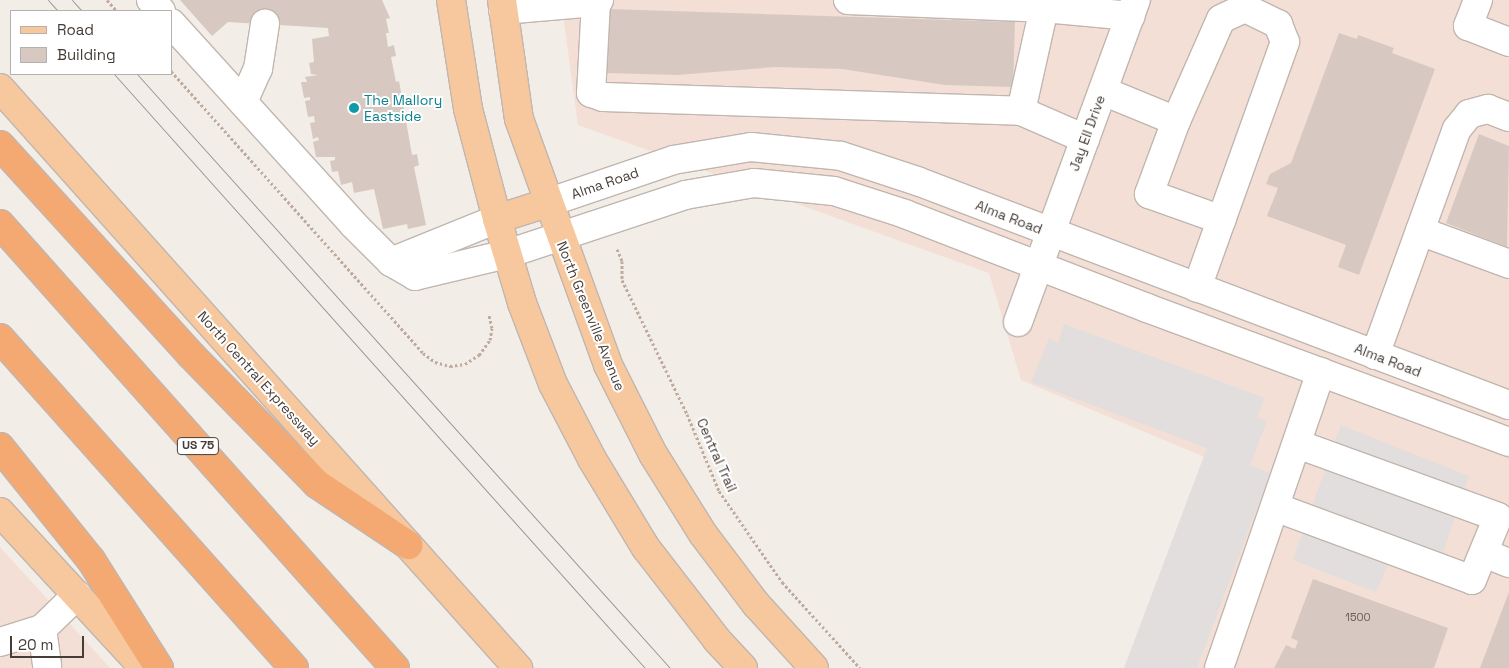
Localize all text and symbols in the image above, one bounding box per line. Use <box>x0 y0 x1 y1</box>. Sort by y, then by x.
legend <box>10 10 172 75</box>
text: Road <box>57 20 94 39</box>
text: Building <box>57 45 116 64</box>
place label: The Mallory Eastside <box>364 92 442 124</box>
street label: Jay Ell Drive <box>1065 93 1109 173</box>
marker: The Mallory Eastside <box>348 102 360 114</box>
street label: Alma Road <box>569 164 641 202</box>
street label: Alma Road <box>973 197 1045 237</box>
street label: North Greenville Avenue <box>553 239 629 393</box>
street label: North Central Expressway <box>194 307 324 449</box>
street label: Alma Road <box>1352 340 1424 380</box>
street label: Central Trail <box>693 415 741 495</box>
road number: US 75 <box>177 436 219 456</box>
house number: 1500 <box>1345 610 1371 624</box>
scale bar <box>12 626 86 658</box>
text: 20 m <box>18 635 53 654</box>

